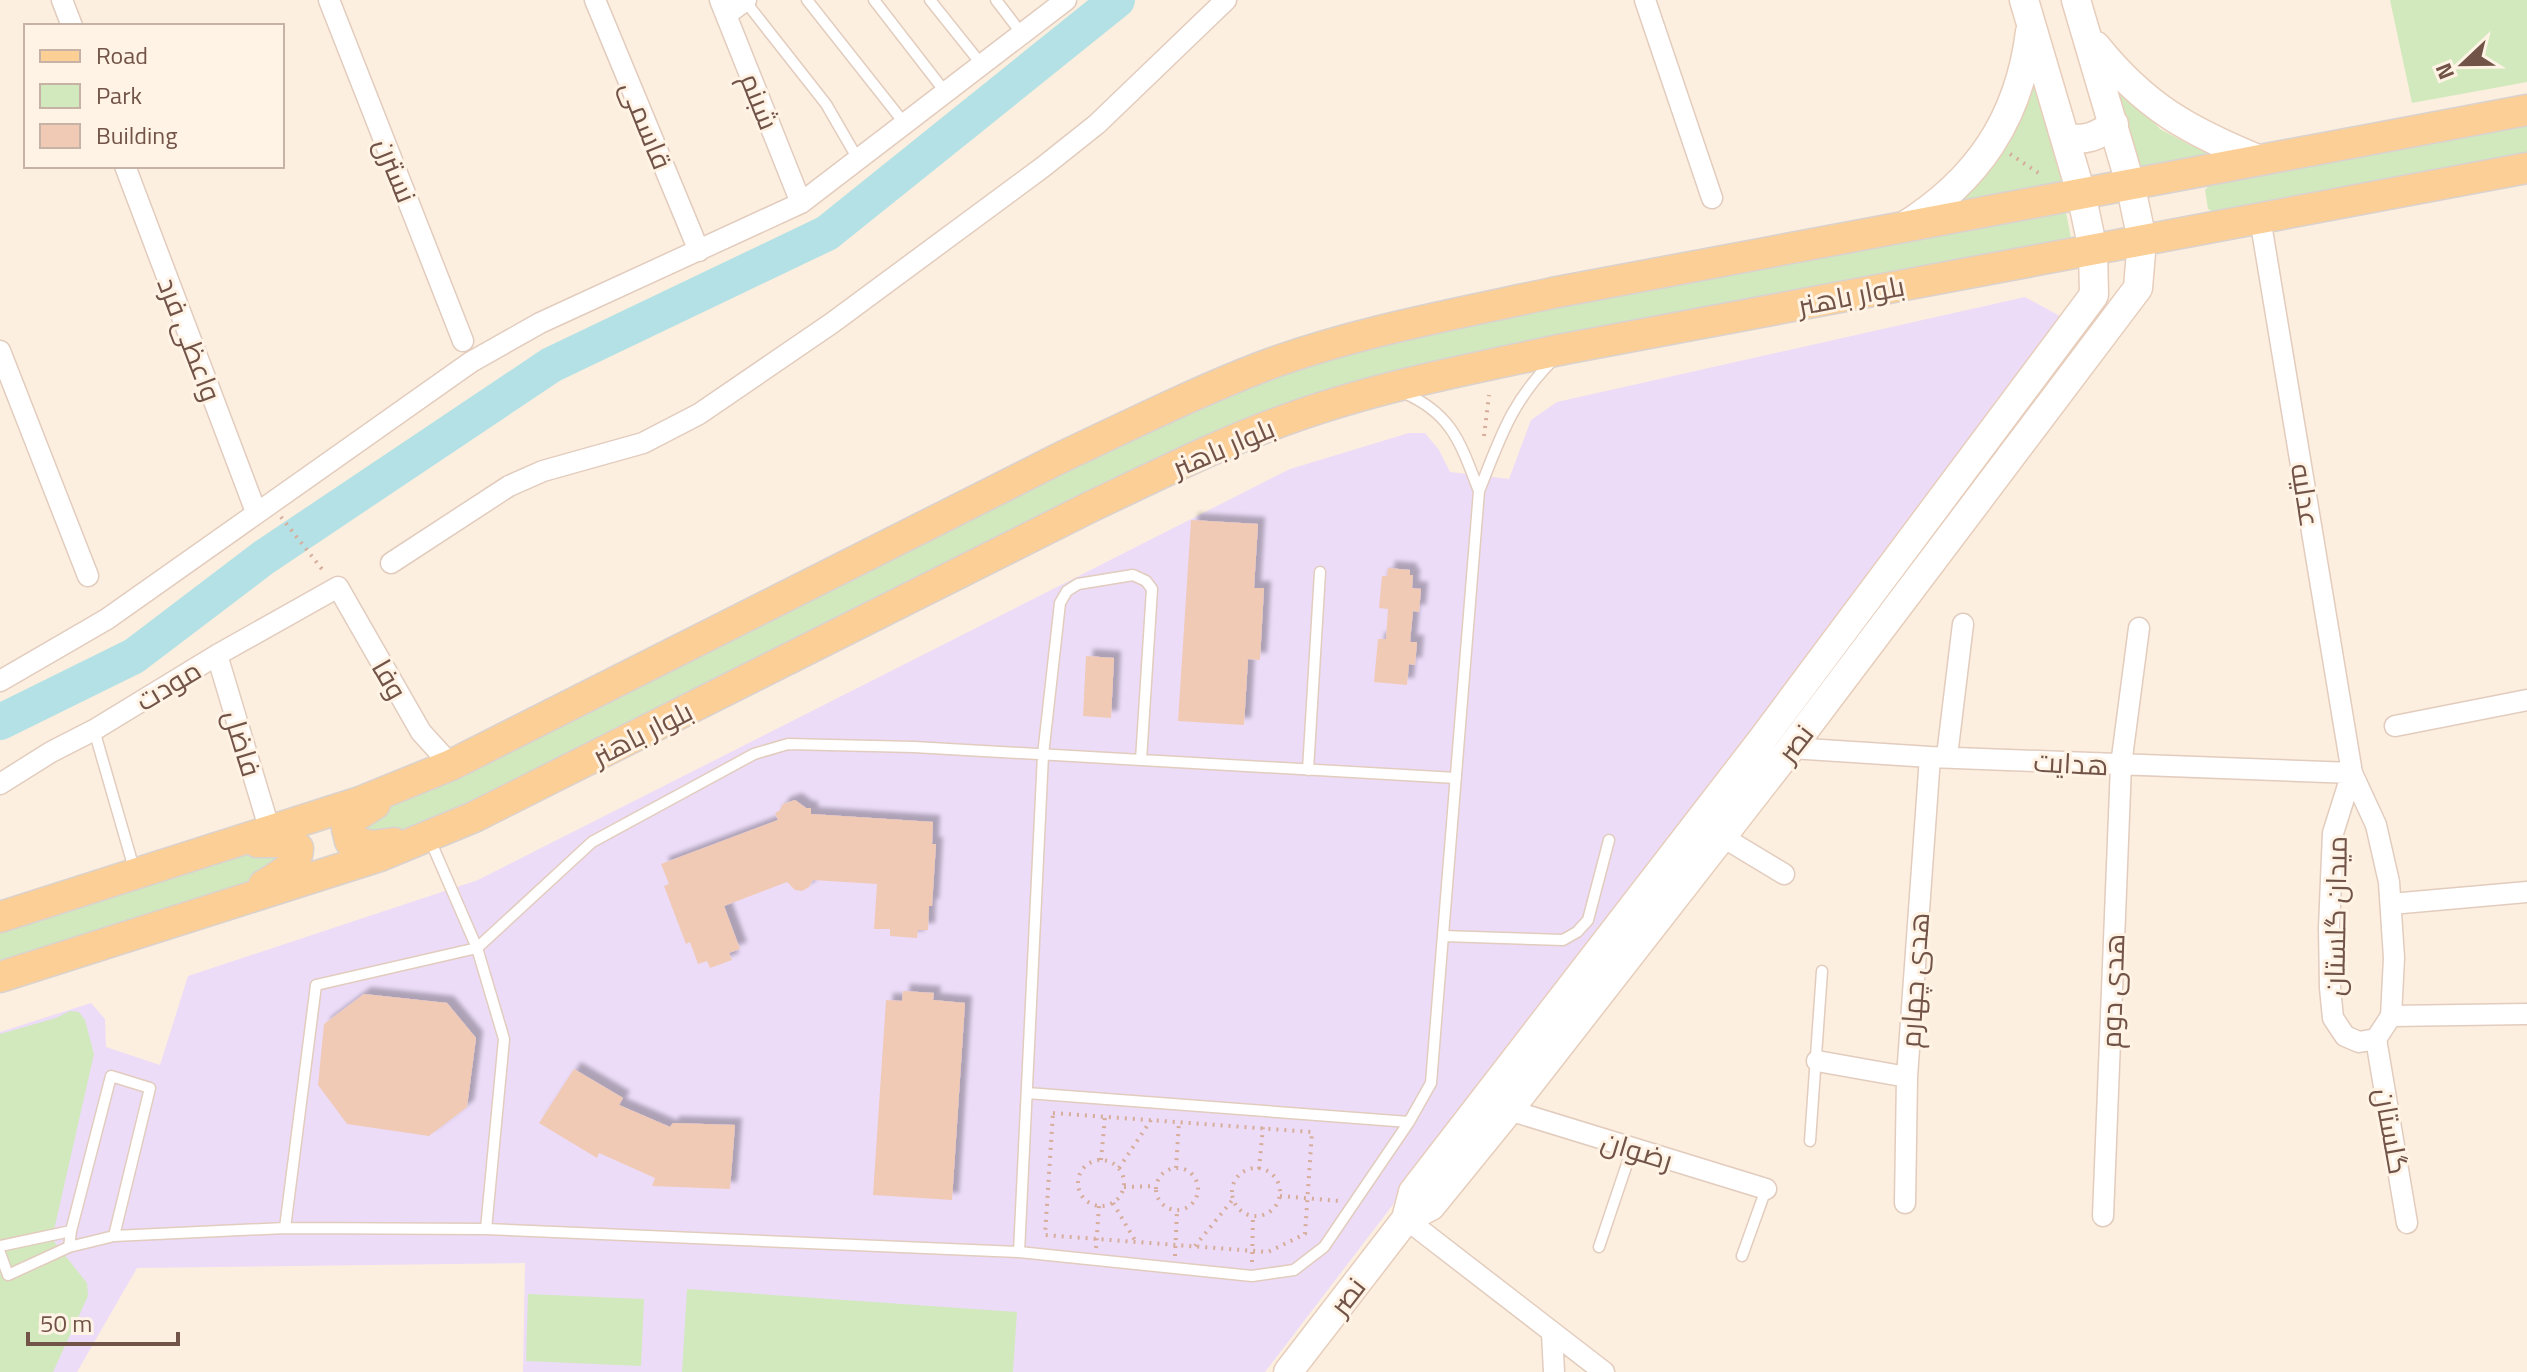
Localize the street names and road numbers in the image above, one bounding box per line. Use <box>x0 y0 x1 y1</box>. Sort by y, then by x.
street label: شبنم <box>729 66 791 136</box>
street label: قاسمی <box>610 74 684 176</box>
street label: نسترن <box>364 131 428 209</box>
street label: بلوار باهنر <box>1792 264 1908 327</box>
street label: واعظی فرد <box>147 271 233 407</box>
street label: بلوار باهنر <box>1163 406 1281 489</box>
street label: عدلیه <box>2280 460 2332 530</box>
street label: مودت <box>127 649 209 721</box>
street label: وفا <box>361 651 419 707</box>
street label: بلوار باهنر <box>582 689 700 778</box>
street label: فاضل <box>213 704 273 782</box>
street label: نصر <box>1765 714 1824 773</box>
street label: هدایت <box>2032 740 2110 786</box>
street label: میدان گلستان <box>2312 836 2358 996</box>
street label: هدی چهارم <box>1888 911 1940 1049</box>
street label: هدی دوم <box>2089 933 2135 1049</box>
street label: گلستان <box>2363 1085 2421 1177</box>
street label: رضوان <box>1596 1119 1678 1181</box>
street label: نصر <box>1317 1267 1376 1326</box>

